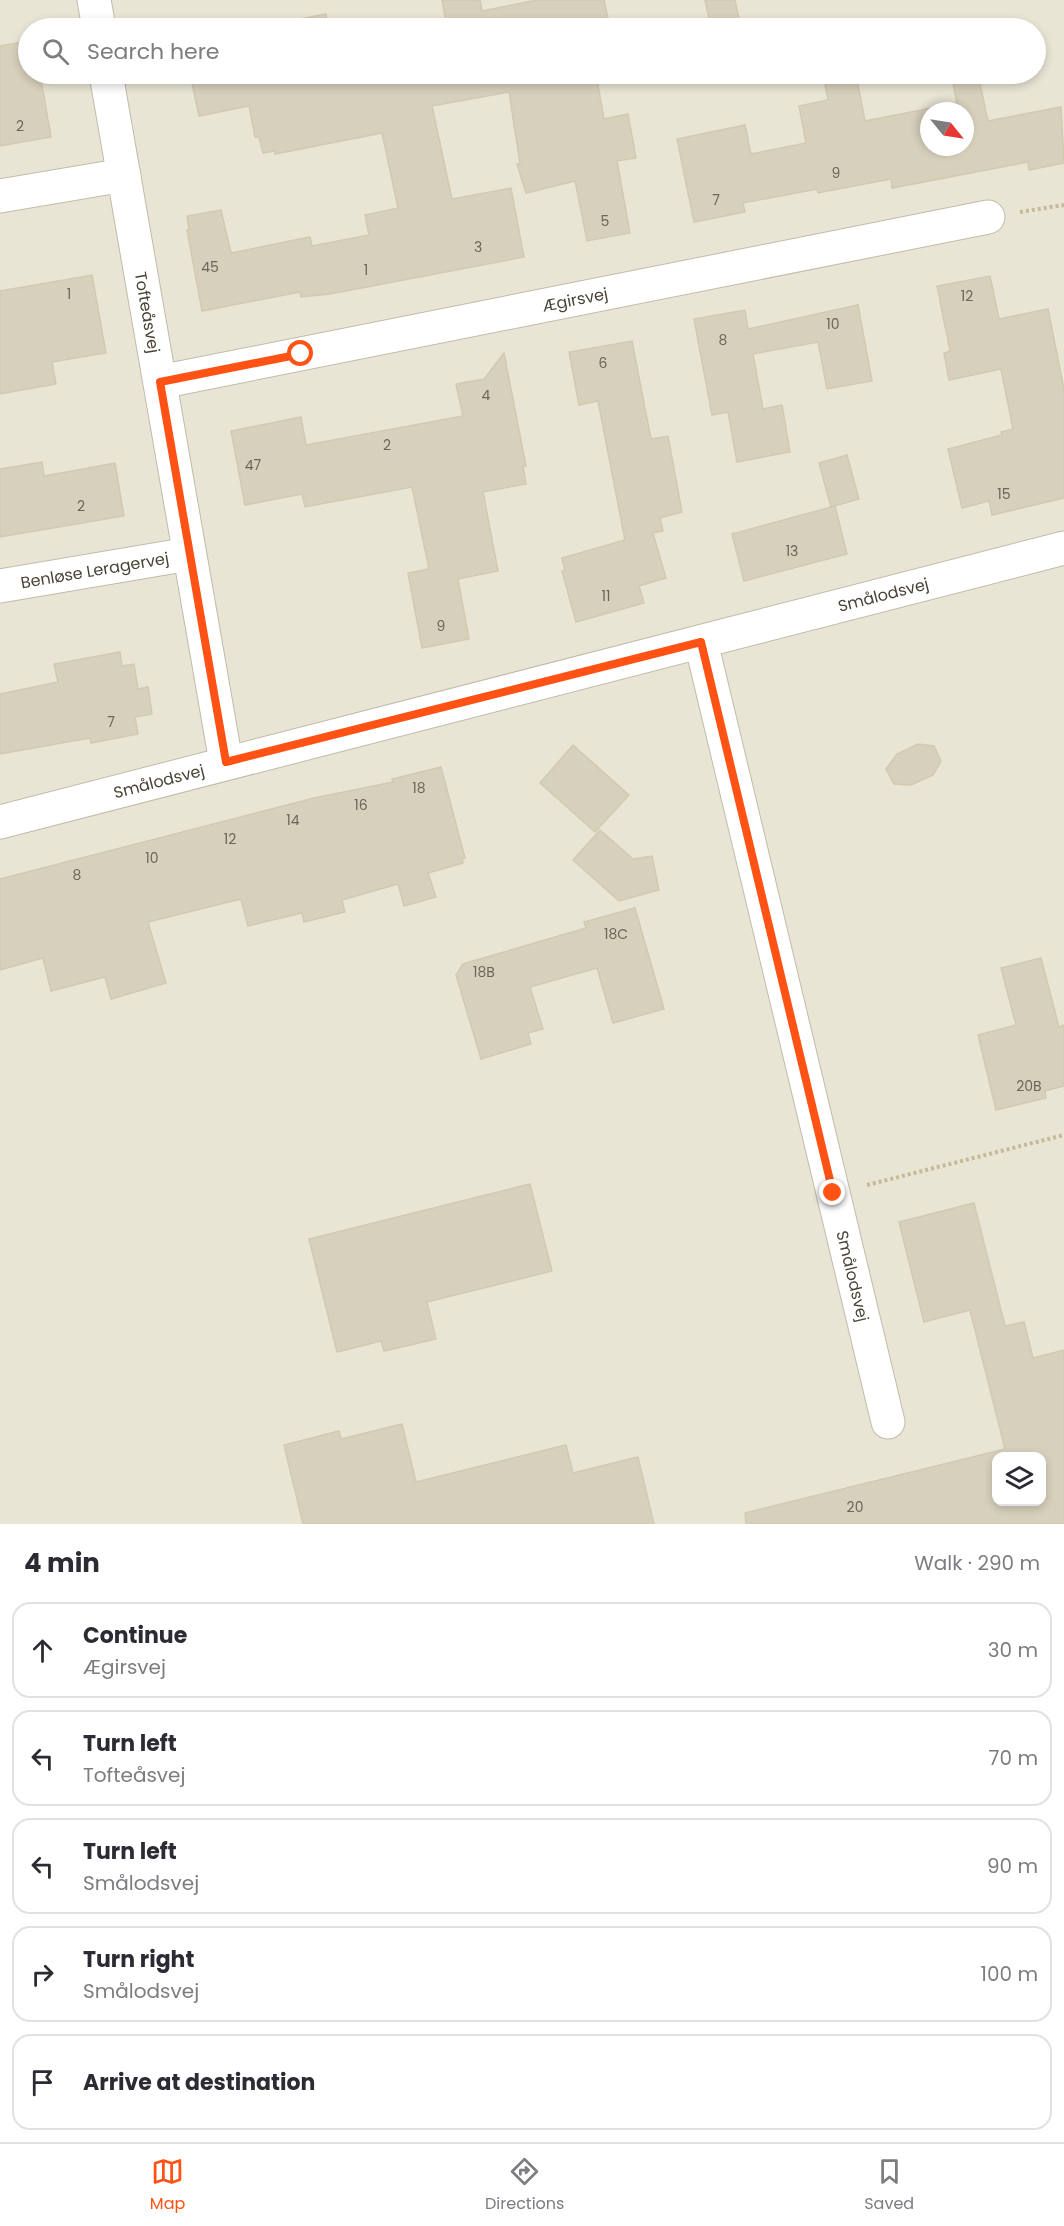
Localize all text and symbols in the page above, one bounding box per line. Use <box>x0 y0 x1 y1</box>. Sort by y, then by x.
search box <box>18 18 1046 84</box>
icon: search <box>39 35 72 68</box>
text: Search here <box>87 36 220 67</box>
north arrow <box>920 102 974 156</box>
house number: 2 <box>16 116 24 136</box>
house number: 9 <box>832 163 840 183</box>
house number: 7 <box>712 190 720 210</box>
house number: 5 <box>601 211 609 231</box>
house number: 3 <box>474 237 482 257</box>
house number: 45 <box>201 257 219 277</box>
house number: 1 <box>364 260 368 280</box>
street label: Tofteåsvej <box>129 270 166 355</box>
street label: Ægirsvej <box>540 282 610 317</box>
house number: 1 <box>67 284 71 304</box>
house number: 12 <box>961 286 973 306</box>
house number: 10 <box>826 314 840 334</box>
house number: 8 <box>719 330 728 350</box>
route start <box>287 340 313 366</box>
house number: 6 <box>599 353 608 373</box>
house number: 4 <box>482 385 491 405</box>
house number: 2 <box>383 435 391 455</box>
house number: 47 <box>245 455 262 475</box>
house number: 15 <box>997 484 1011 504</box>
house number: 2 <box>77 496 85 516</box>
house number: 13 <box>786 541 798 561</box>
street label: Benløse Leragervej <box>19 546 171 594</box>
street label: Smålodsvej <box>835 572 931 617</box>
house number: 11 <box>602 586 610 606</box>
house number: 9 <box>437 616 445 636</box>
house number: 7 <box>107 712 115 732</box>
street label: Smålodsvej <box>111 758 207 804</box>
house number: 18 <box>412 778 426 798</box>
house number: 16 <box>354 795 368 815</box>
house number: 14 <box>286 810 300 830</box>
house number: 12 <box>224 829 236 849</box>
house number: 10 <box>145 848 159 868</box>
house number: 8 <box>73 865 82 885</box>
house number: 18C <box>604 924 628 944</box>
house number: 18B <box>473 962 495 982</box>
house number: 20B <box>1016 1076 1042 1096</box>
route end <box>819 1179 845 1205</box>
street label: Smålodsvej <box>831 1228 875 1324</box>
map controls <box>992 1452 1046 1506</box>
button: layers <box>992 1452 1046 1506</box>
house number: 20 <box>847 1497 863 1517</box>
text: 4 min <box>24 1545 100 1581</box>
text: Walk · 290 m <box>914 1549 1040 1577</box>
text: Continue <box>83 1620 187 1651</box>
icon: ahead <box>26 1634 59 1667</box>
text: 30 m <box>988 1636 1038 1664</box>
text: Ægirsvej <box>83 1653 166 1681</box>
text: Turn left <box>83 1728 177 1759</box>
icon: left <box>26 1742 59 1775</box>
text: 70 m <box>989 1744 1038 1772</box>
text: Tofteåsvej <box>83 1761 185 1789</box>
text: Turn left <box>83 1836 177 1867</box>
icon: left <box>26 1850 59 1883</box>
text: 90 m <box>987 1852 1038 1880</box>
text: Smålodsvej <box>83 1869 199 1897</box>
text: Turn right <box>83 1944 194 1975</box>
icon: right <box>26 1958 59 1991</box>
text: 100 m <box>981 1960 1038 1988</box>
text: Smålodsvej <box>83 1977 199 2005</box>
icon: arrive <box>26 2066 59 2099</box>
text: Arrive at destination <box>83 2067 315 2098</box>
tab: Map <box>150 2155 185 2216</box>
tab: Directions <box>485 2155 564 2216</box>
tab: Saved <box>864 2155 914 2216</box>

